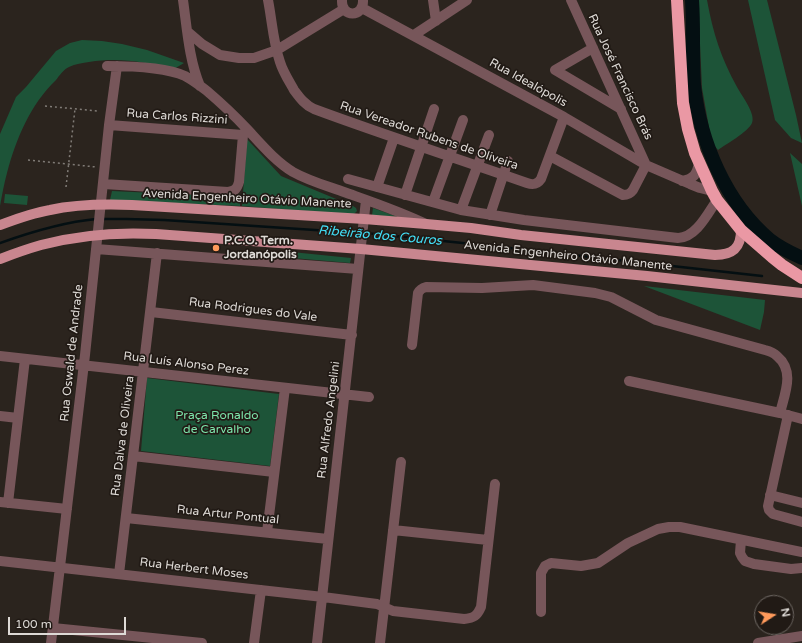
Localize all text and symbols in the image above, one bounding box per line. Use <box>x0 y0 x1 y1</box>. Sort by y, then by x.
street label: Rua José Francisco Brás <box>584 12 656 142</box>
street label: Rua Idealópolis <box>486 56 570 110</box>
street label: Rua Vereador Rubens de Oliveira <box>338 99 520 173</box>
street label: Rua Carlos Rizzini <box>126 106 228 128</box>
street label: Avenida Engenheiro Otávio Manente <box>142 186 352 212</box>
water label: Ribeirão dos Couros <box>317 223 443 249</box>
place label: P.C.O. Term. Jordanópolis <box>224 234 297 262</box>
street label: Avenida Engenheiro Otávio Manente <box>463 238 673 274</box>
marker: P.C.O. Term. Jordanópolis <box>211 243 221 253</box>
street label: Rua Oswald de Andrade <box>58 284 86 422</box>
street label: Rua Rodrigues do Vale <box>188 295 318 325</box>
street label: Rua Luís Alonso Perez <box>122 349 250 379</box>
street label: Rua Alfredo Angelini <box>315 360 343 480</box>
street label: Rua Dalva de Oliveira <box>108 375 138 497</box>
park label: Praça Ronaldo de Carvalho <box>175 409 259 437</box>
street label: Rua Artur Pontual <box>176 502 280 528</box>
street label: Rua Herbert Moses <box>139 555 249 583</box>
north arrow <box>754 595 794 635</box>
text: N <box>778 607 793 618</box>
scale bar <box>10 609 128 635</box>
text: 100 m <box>15 617 52 631</box>

